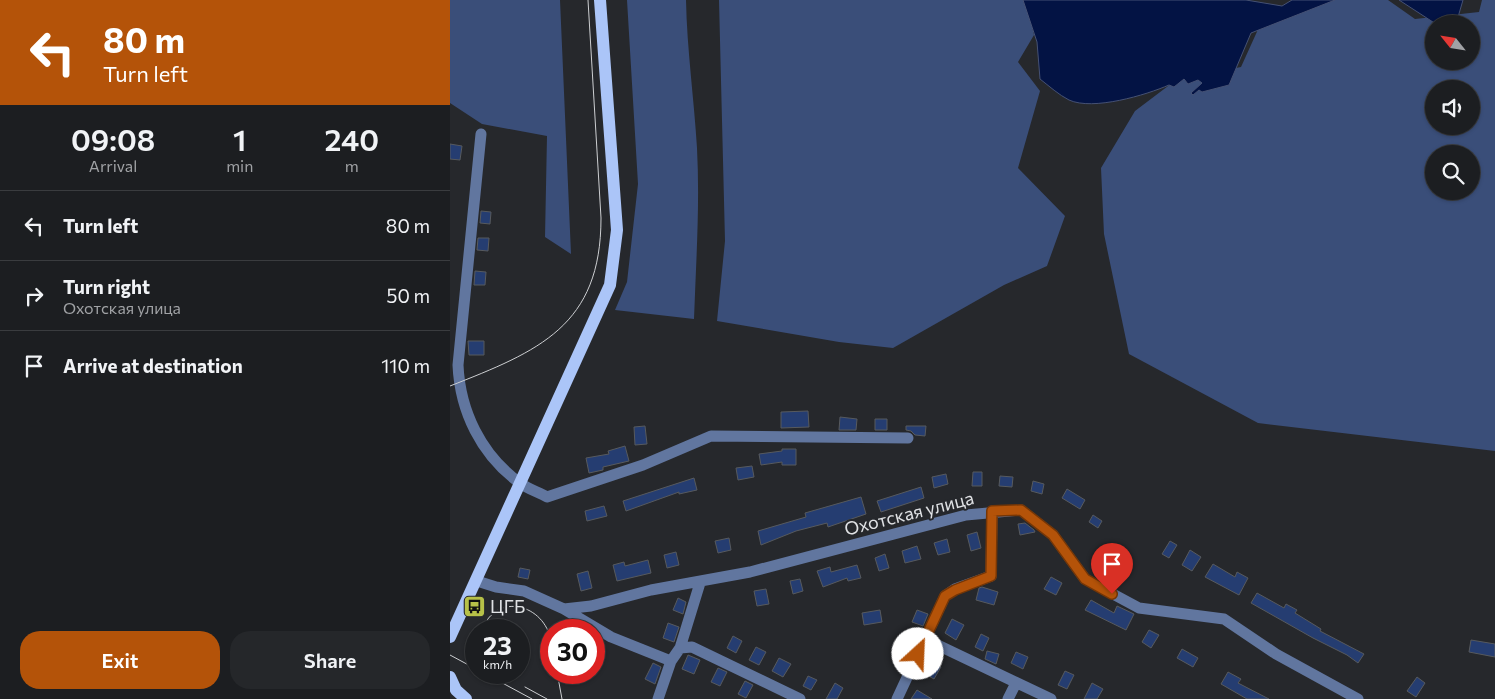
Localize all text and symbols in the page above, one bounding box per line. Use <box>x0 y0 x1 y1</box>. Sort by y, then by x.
north arrow <box>1425 15 1480 70</box>
map controls <box>1425 15 1480 200</box>
text: 80 m <box>103 17 185 60</box>
icon: left <box>20 20 85 85</box>
text: Turn left <box>103 60 188 87</box>
button: sound <box>1425 80 1480 135</box>
text: 09:08 <box>71 120 155 157</box>
text: 1 <box>233 120 246 157</box>
text: 240 <box>324 120 379 157</box>
button: search <box>1425 145 1480 200</box>
text: Arrival <box>89 156 137 175</box>
text: min <box>226 156 253 175</box>
text: m <box>345 156 359 175</box>
icon: left <box>20 212 48 240</box>
text: Turn left <box>63 214 138 237</box>
text: 80 m <box>386 214 430 237</box>
text: Turn right <box>63 275 150 298</box>
icon: right <box>20 282 48 310</box>
text: 50 m <box>386 284 430 307</box>
text: Охотская улица <box>63 298 181 317</box>
icon: arrive <box>20 352 48 380</box>
text: Arrive at destination <box>63 354 243 377</box>
text: 110 m <box>381 354 430 377</box>
street label: Охотская улица <box>842 486 976 540</box>
pin <box>1091 543 1133 594</box>
icon: arrive <box>1098 550 1126 578</box>
bus stop icon: ЦГБ <box>462 594 486 618</box>
place label: ЦГБ <box>490 595 525 617</box>
speed limit sign: 30 <box>540 619 605 684</box>
position arrow <box>891 627 943 679</box>
text: 23 <box>483 630 512 660</box>
button: Exit <box>20 631 220 689</box>
button: Share <box>230 631 430 689</box>
text: km/h <box>483 657 512 671</box>

